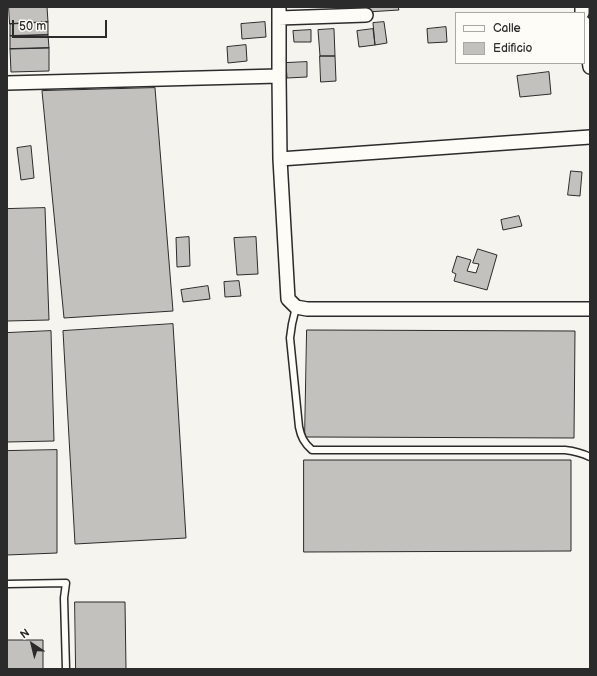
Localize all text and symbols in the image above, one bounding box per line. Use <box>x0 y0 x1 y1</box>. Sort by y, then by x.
scale bar <box>14 12 109 38</box>
legend <box>455 12 585 64</box>
text: 50 m <box>19 19 46 34</box>
text: Calle <box>493 21 521 36</box>
text: Edificio <box>493 41 532 56</box>
north arrow <box>12 624 52 664</box>
text: N <box>18 626 32 641</box>

